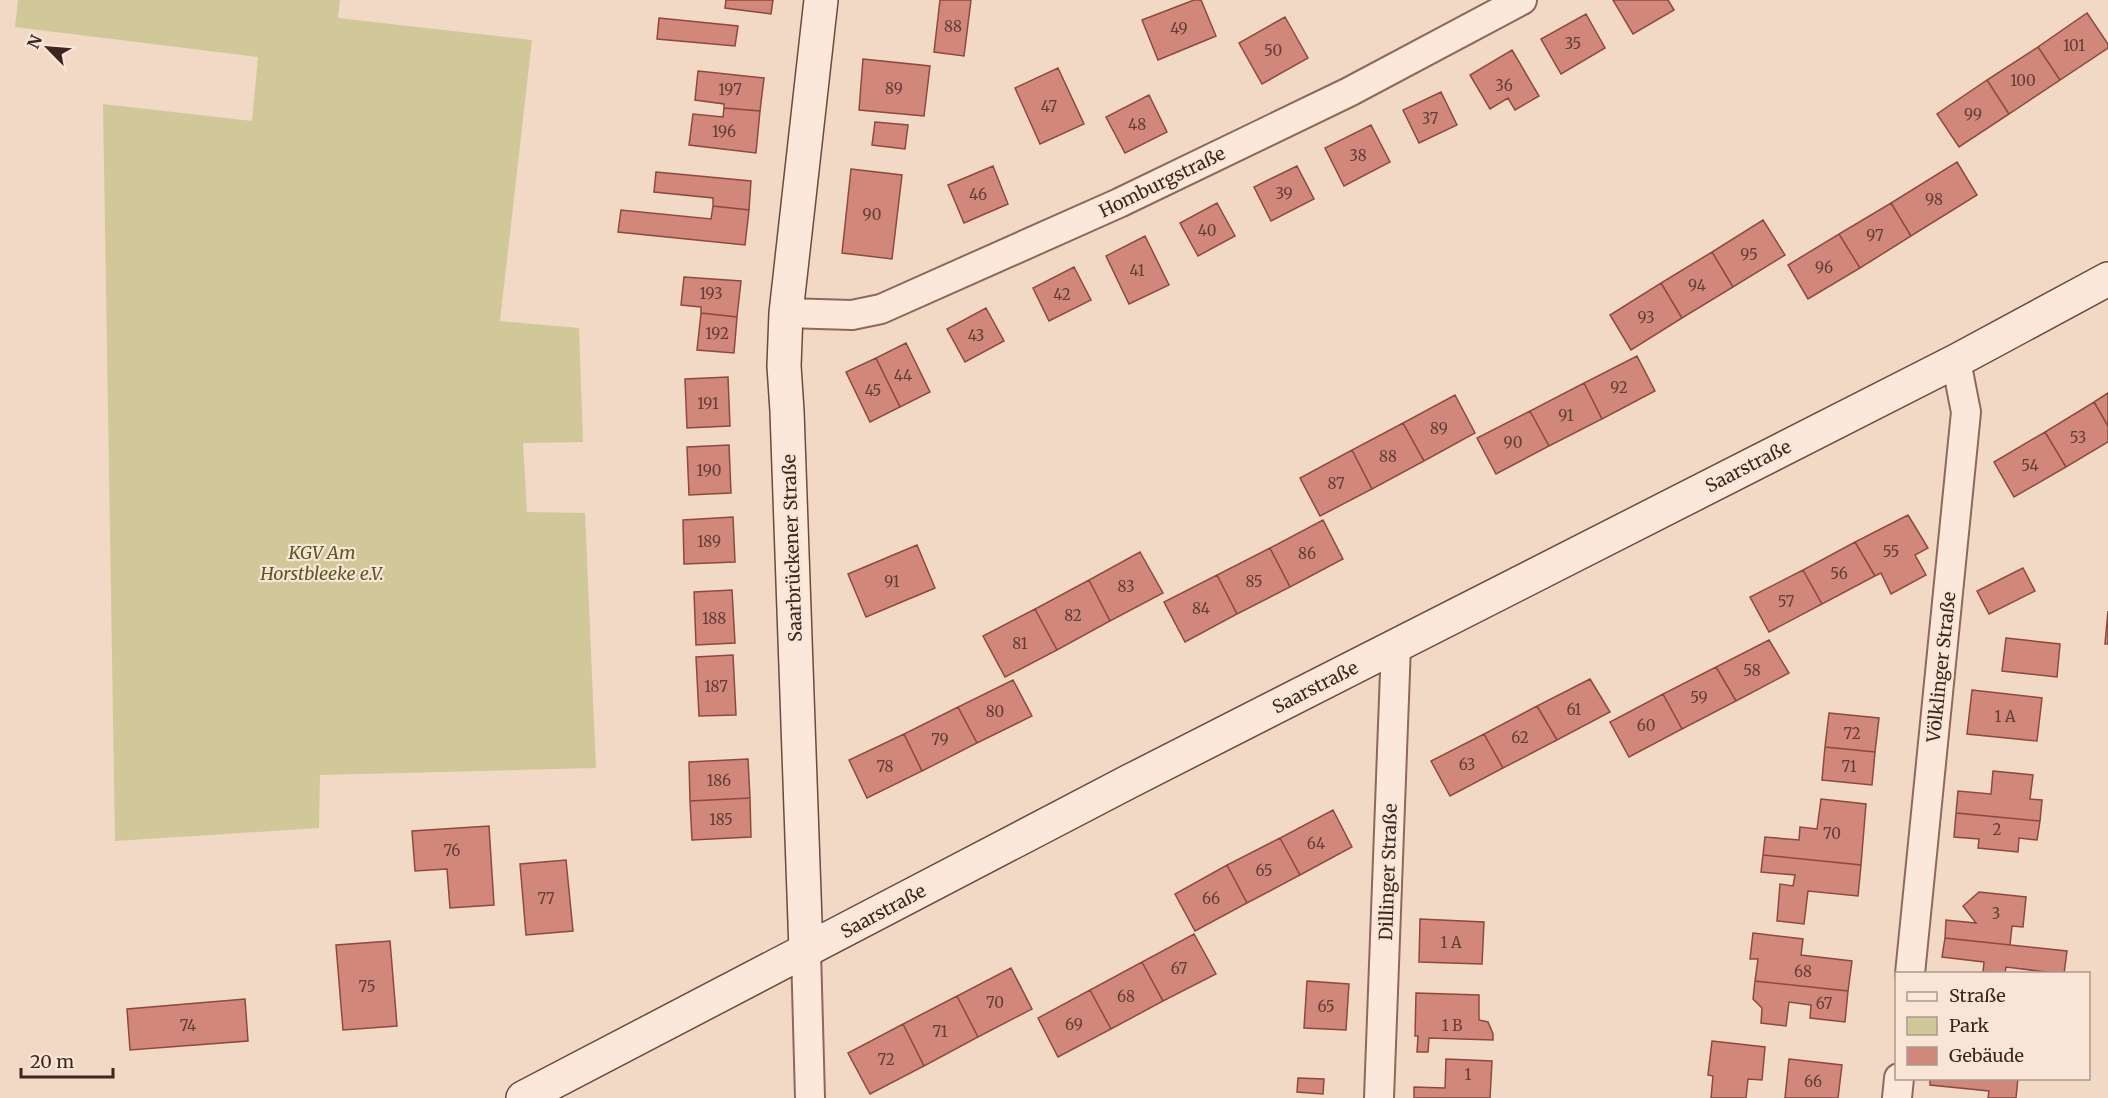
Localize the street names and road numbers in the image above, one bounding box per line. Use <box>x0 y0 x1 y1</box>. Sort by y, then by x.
street label: Homburgstraße <box>1095 141 1229 223</box>
street label: Saarstraße <box>1701 435 1795 497</box>
street label: Saarbrückener Straße <box>777 454 807 642</box>
street label: Völklinger Straße <box>1922 591 1960 744</box>
street label: Saarstraße <box>1268 656 1362 718</box>
street label: Dillinger Straße <box>1374 803 1402 941</box>
street label: Saarstraße <box>836 879 930 943</box>

